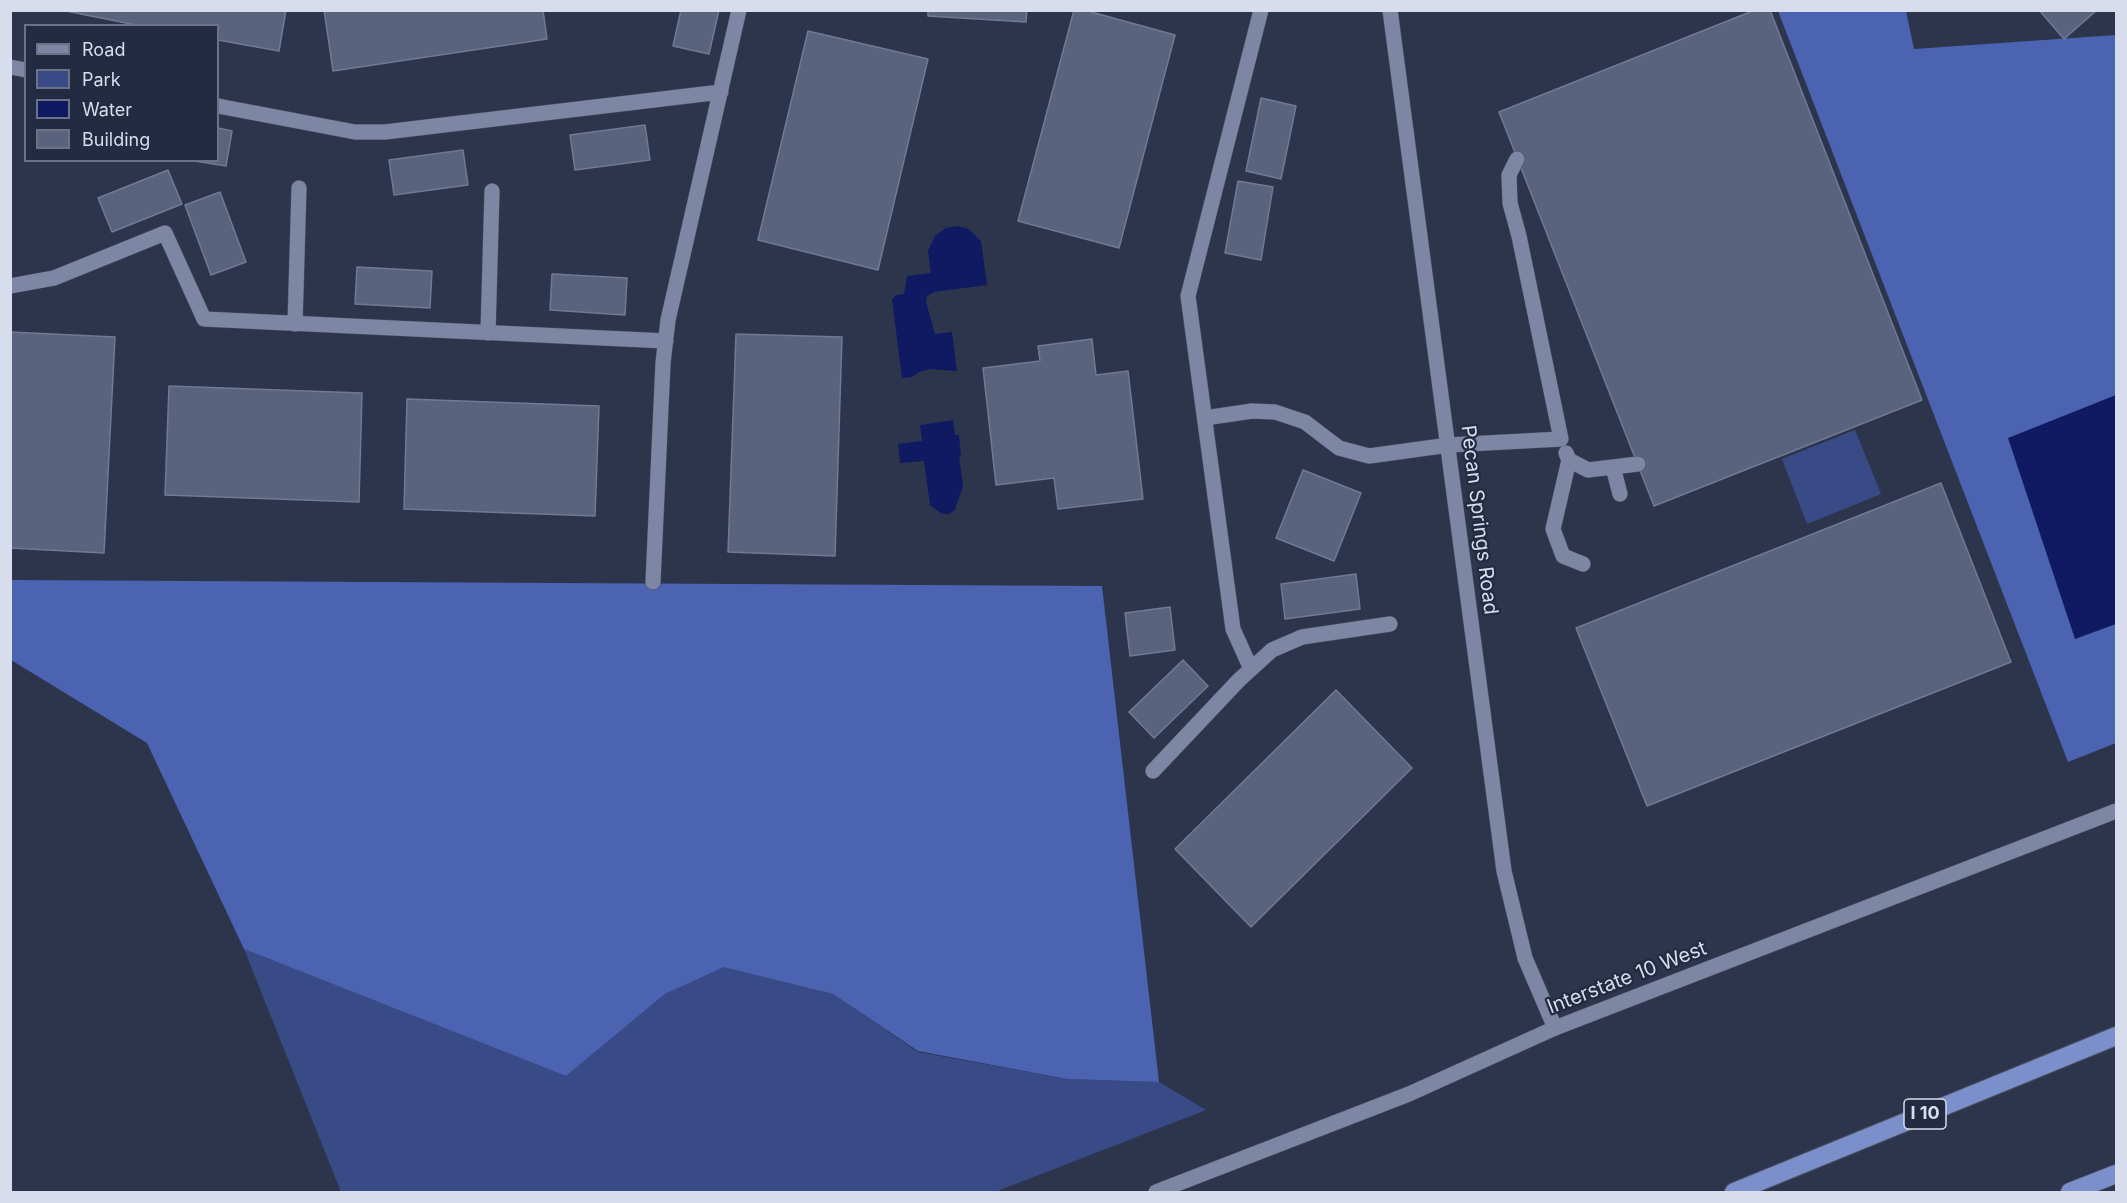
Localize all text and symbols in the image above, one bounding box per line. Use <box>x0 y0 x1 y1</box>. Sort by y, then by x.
legend <box>24 24 219 162</box>
text: Road <box>82 39 125 60</box>
text: Park <box>82 69 121 90</box>
text: Water <box>82 99 132 120</box>
text: Building <box>82 129 150 150</box>
street label: Pecan Springs Road <box>1455 424 1503 616</box>
street label: Interstate 10 West <box>1544 937 1710 1019</box>
road number: I 10 <box>1904 1099 1946 1129</box>

